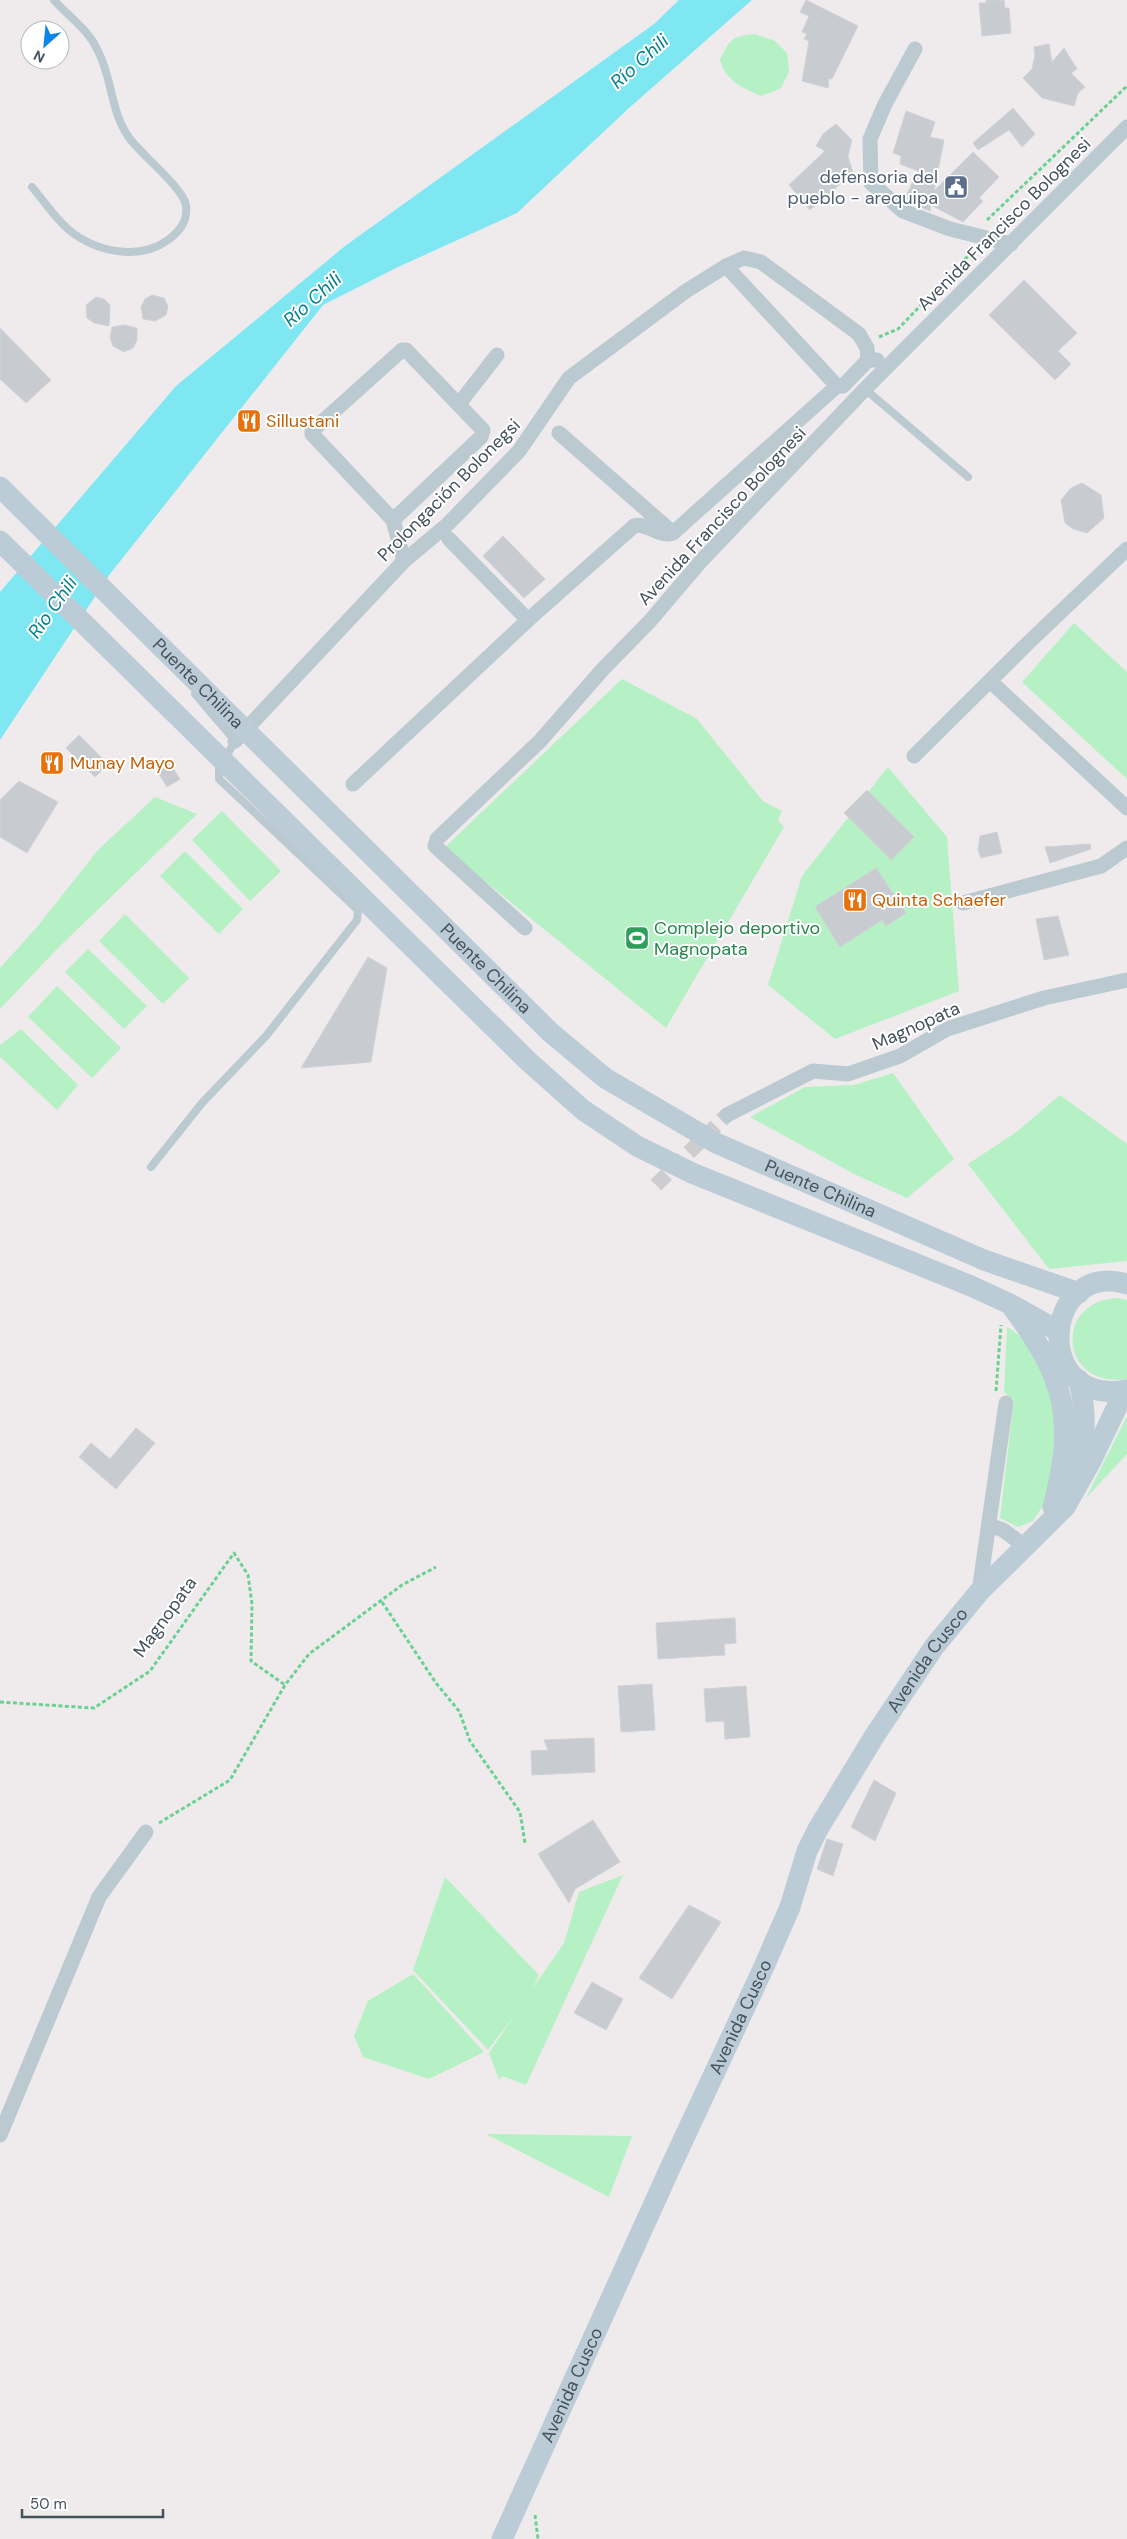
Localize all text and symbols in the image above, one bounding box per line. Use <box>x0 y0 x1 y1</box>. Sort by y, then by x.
north arrow <box>20 20 70 70</box>
water label: Río Chili <box>605 28 674 94</box>
text: N <box>30 46 48 67</box>
street label: Avenida Francisco Bolognesi <box>912 132 1096 316</box>
place label: defensoria del pueblo - arequipa <box>788 165 938 210</box>
public building icon: defensoria del pueblo - arequipa <box>943 174 969 200</box>
water label: Río Chili <box>278 266 347 332</box>
restaurant icon: Sillustani <box>236 408 262 434</box>
place label: Sillustani <box>266 409 339 433</box>
street label: Prolongación Bolonegsi <box>372 413 526 567</box>
street label: Avenida Francisco Bolognesi <box>633 421 811 611</box>
water label: Río Chili <box>22 571 83 643</box>
street label: Puente Chilina <box>147 633 249 734</box>
restaurant icon: Munay Mayo <box>39 750 65 776</box>
place label: Munay Mayo <box>70 751 175 775</box>
restaurant icon: Quinta Schaefer <box>842 887 868 913</box>
place label: Quinta Schaefer <box>872 888 1007 912</box>
place label: Complejo deportivo Magnopata <box>654 916 820 961</box>
street label: Puente Chilina <box>435 918 537 1019</box>
sports icon: Complejo deportivo Magnopata <box>624 925 650 951</box>
street label: Magnopata <box>868 996 964 1056</box>
street label: Puente Chilina <box>761 1154 880 1223</box>
street label: Magnopata <box>128 1572 202 1662</box>
street label: Avenida Cusco <box>881 1603 973 1717</box>
street label: Avenida Cusco <box>703 1956 778 2078</box>
street label: Avenida Cusco <box>535 2324 608 2447</box>
scale bar <box>22 2486 164 2518</box>
text: 50 m <box>30 2494 67 2514</box>

